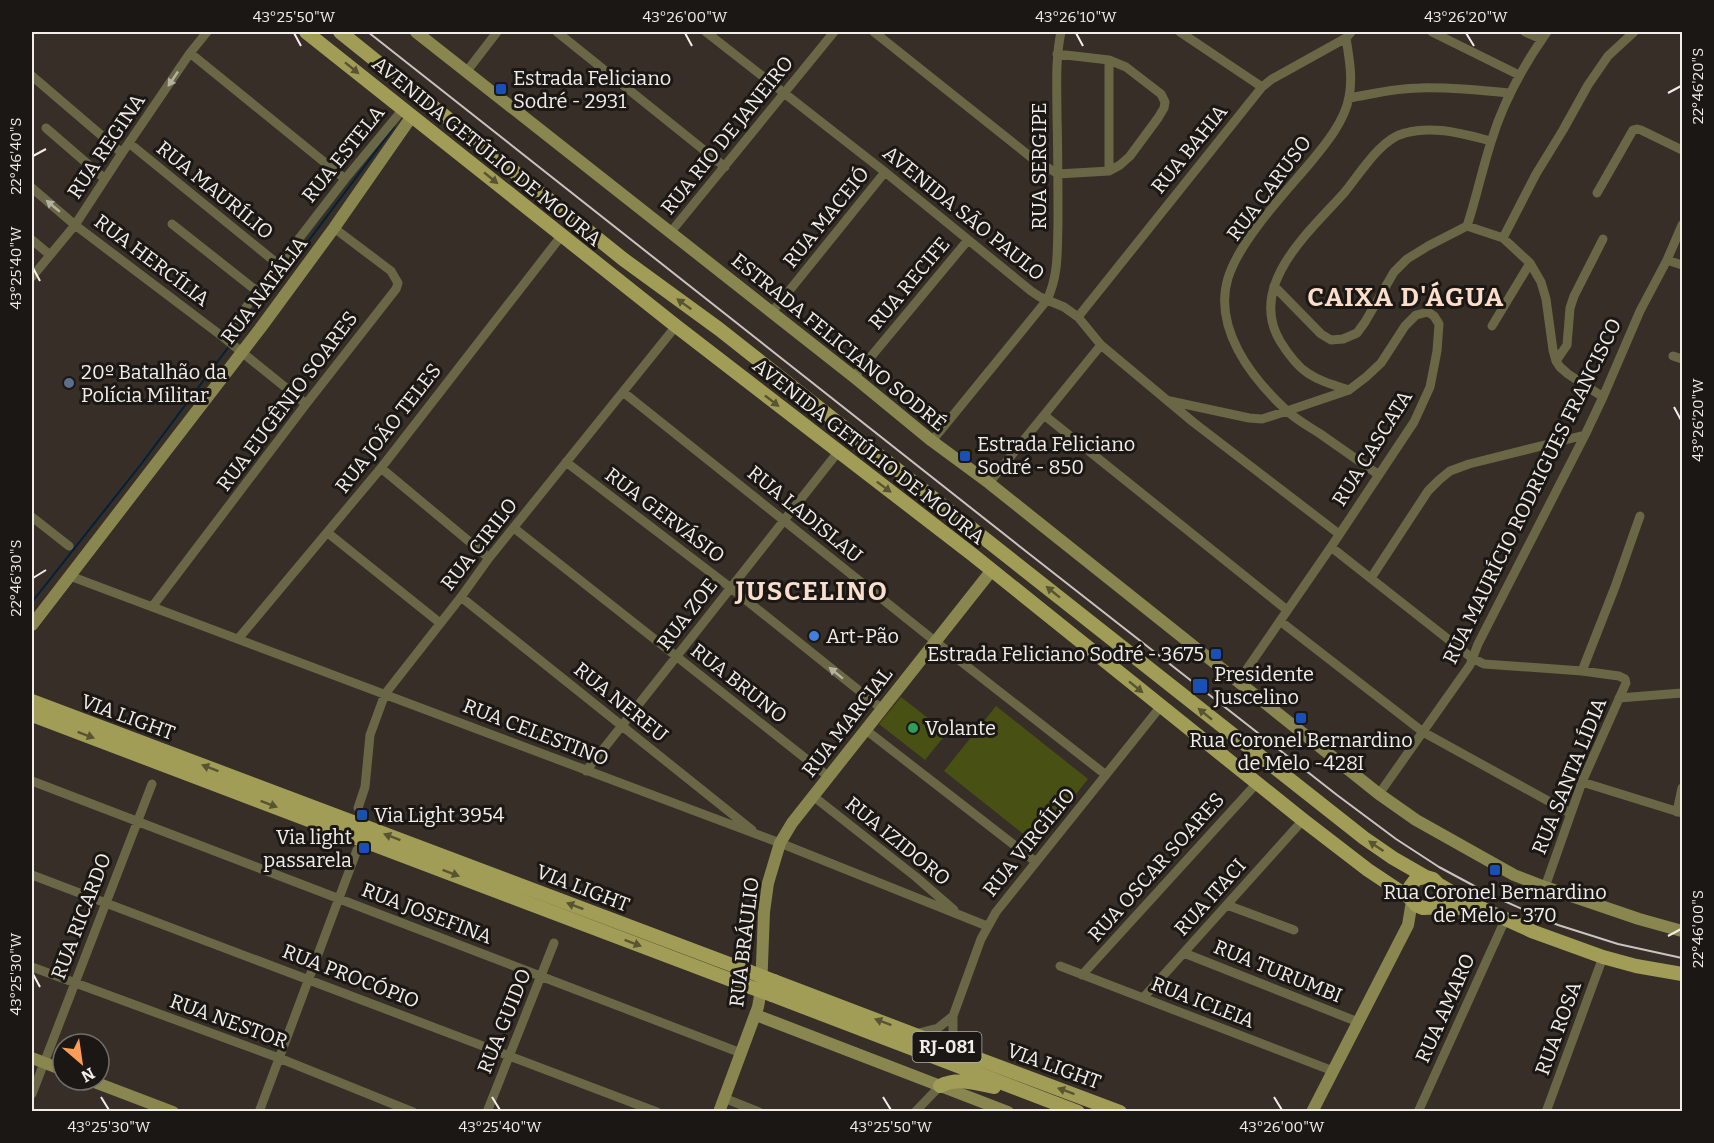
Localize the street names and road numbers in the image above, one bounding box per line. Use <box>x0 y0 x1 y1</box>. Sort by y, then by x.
street label: AVENIDA GETÚLIO DE MOURA <box>368 51 607 251</box>
street label: RUA RIO DE JANEIRO <box>656 51 798 219</box>
street label: RUA REGINA <box>62 88 150 203</box>
street label: RUA BAHIA <box>1146 99 1233 198</box>
street label: RUA ESTELA <box>297 100 390 207</box>
street label: RUA SERGIPE <box>1027 102 1051 230</box>
street label: RUA CARUSO <box>1222 131 1316 245</box>
street label: RUA MAURÍLIO <box>152 136 278 244</box>
street label: AVENIDA SÃO PAULO <box>878 141 1050 285</box>
street label: RUA MACEIÓ <box>778 162 874 272</box>
street label: RUA HERCÍLIA <box>90 209 215 312</box>
street label: RUA NATÁLIA <box>216 231 313 348</box>
street label: RUA RECIFE <box>863 232 955 334</box>
street label: ESTRADA FELICIANO SODRÉ <box>727 248 951 436</box>
street label: RUA EUGÊNIO SOARES <box>212 306 362 496</box>
street label: RUA MAURÍCIO RODRIGUES FRANCISCO <box>1438 314 1626 668</box>
street label: AVENIDA GETÚLIO DE MOURA <box>748 353 991 550</box>
street label: RUA JOÃO TELES <box>330 359 446 497</box>
street label: RUA CASCATA <box>1327 385 1417 510</box>
street label: RUA LADISLAU <box>743 460 867 568</box>
street label: RUA GERVÁSIO <box>600 462 730 568</box>
street label: RUA CIRILO <box>436 493 522 595</box>
street label: RUA ZOE <box>652 574 722 654</box>
street label: RUA BRUNO <box>686 638 792 728</box>
street label: RUA NEREU <box>569 657 673 747</box>
street label: RUA MARCIAL <box>797 662 897 782</box>
street label: VIA LIGHT <box>78 689 178 745</box>
street label: RUA CELESTINO <box>460 693 612 771</box>
street label: RUA SANTA LÍDIA <box>1527 694 1612 858</box>
street label: RUA VIRGÍLIO <box>978 783 1080 901</box>
street label: RUA OSCAR SOARES <box>1083 788 1229 946</box>
street label: RUA IZIDORO <box>841 791 955 891</box>
street label: RUA RICARDO <box>46 849 116 983</box>
street label: RUA ITACI <box>1169 854 1251 940</box>
street label: VIA LIGHT <box>533 859 633 917</box>
street label: RUA BRÁULIO <box>724 876 764 1008</box>
street label: RUA JOSEFINA <box>358 877 496 949</box>
street label: RUA TURUMBI <box>1210 934 1346 1008</box>
street label: RUA PROCÓPIO <box>279 939 423 1013</box>
street label: RUA AMARO <box>1410 950 1480 1066</box>
street label: RUA GUIDO <box>472 965 536 1077</box>
street label: RUA ICLEIA <box>1148 971 1259 1033</box>
street label: RUA ROSA <box>1530 977 1586 1078</box>
street label: RUA NESTOR <box>167 989 291 1053</box>
road number: RJ-081 <box>912 1032 982 1062</box>
street label: VIA LIGHT <box>1004 1038 1104 1094</box>

